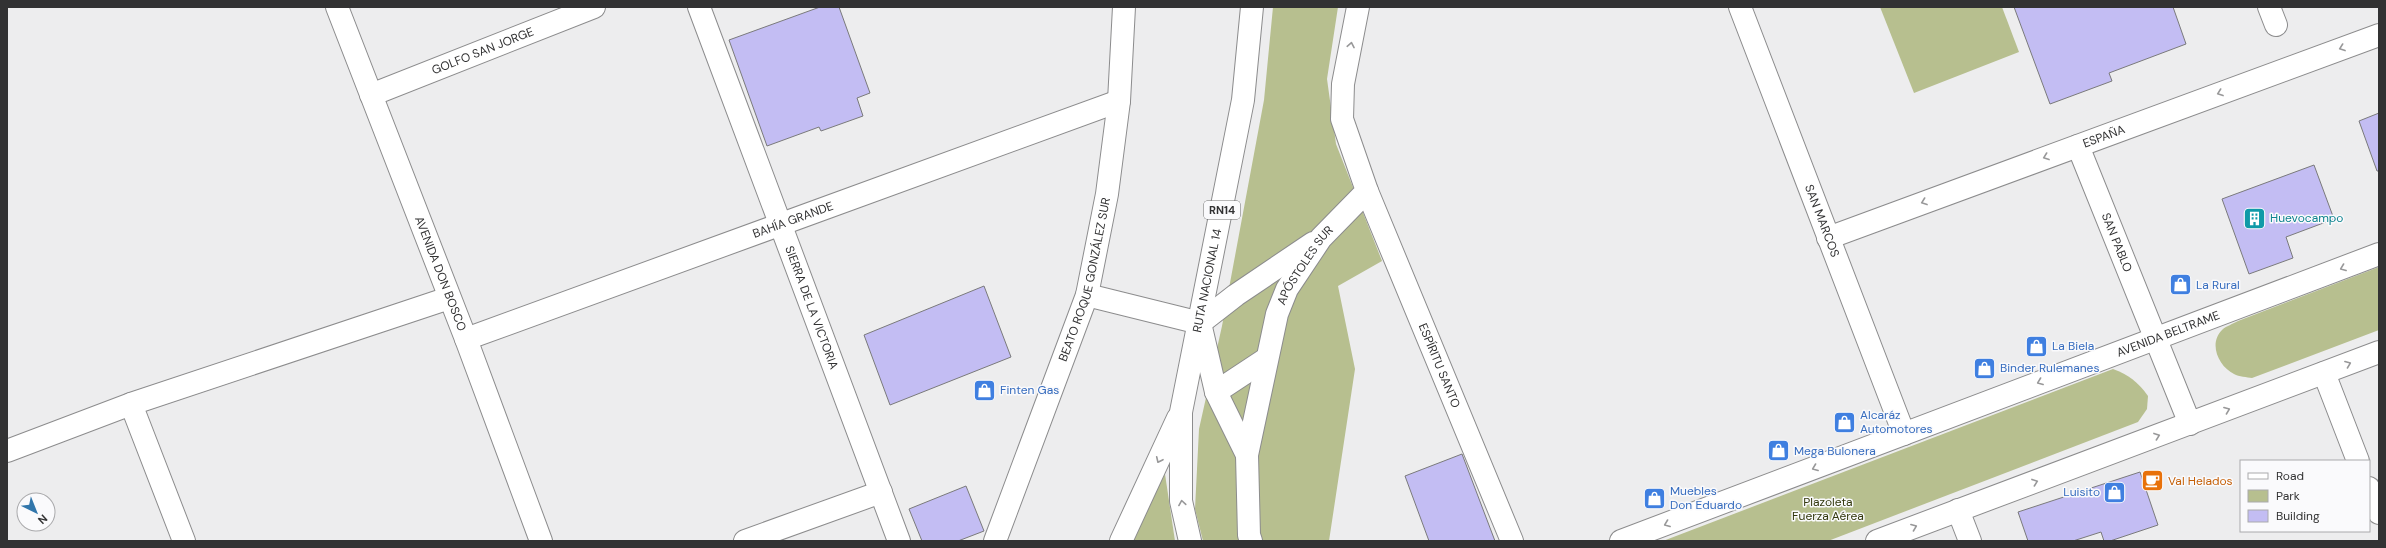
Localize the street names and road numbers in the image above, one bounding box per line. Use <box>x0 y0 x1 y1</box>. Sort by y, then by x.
street label: GOLFO SAN JORGE <box>429 24 536 78</box>
street label: ESPAÑA <box>2081 121 2127 151</box>
street label: SAN MARCOS <box>1801 182 1843 259</box>
street label: BEATO ROQUE GONZÁLEZ SUR <box>1055 196 1114 364</box>
street label: BAHÍA GRANDE <box>750 198 836 242</box>
road number: RN14 <box>1204 201 1240 219</box>
street label: SAN PABLO <box>2098 211 2136 274</box>
street label: AVENIDA DON BOSCO <box>411 214 470 333</box>
street label: APÓSTOLES SUR <box>1273 222 1337 307</box>
street label: RUTA NACIONAL 14 <box>1189 227 1225 334</box>
street label: SIERRA DE LA VICTORIA <box>781 244 842 372</box>
street label: AVENIDA BELTRAME <box>2114 307 2222 361</box>
street label: ESPÍRITU SANTO <box>1415 321 1464 410</box>

